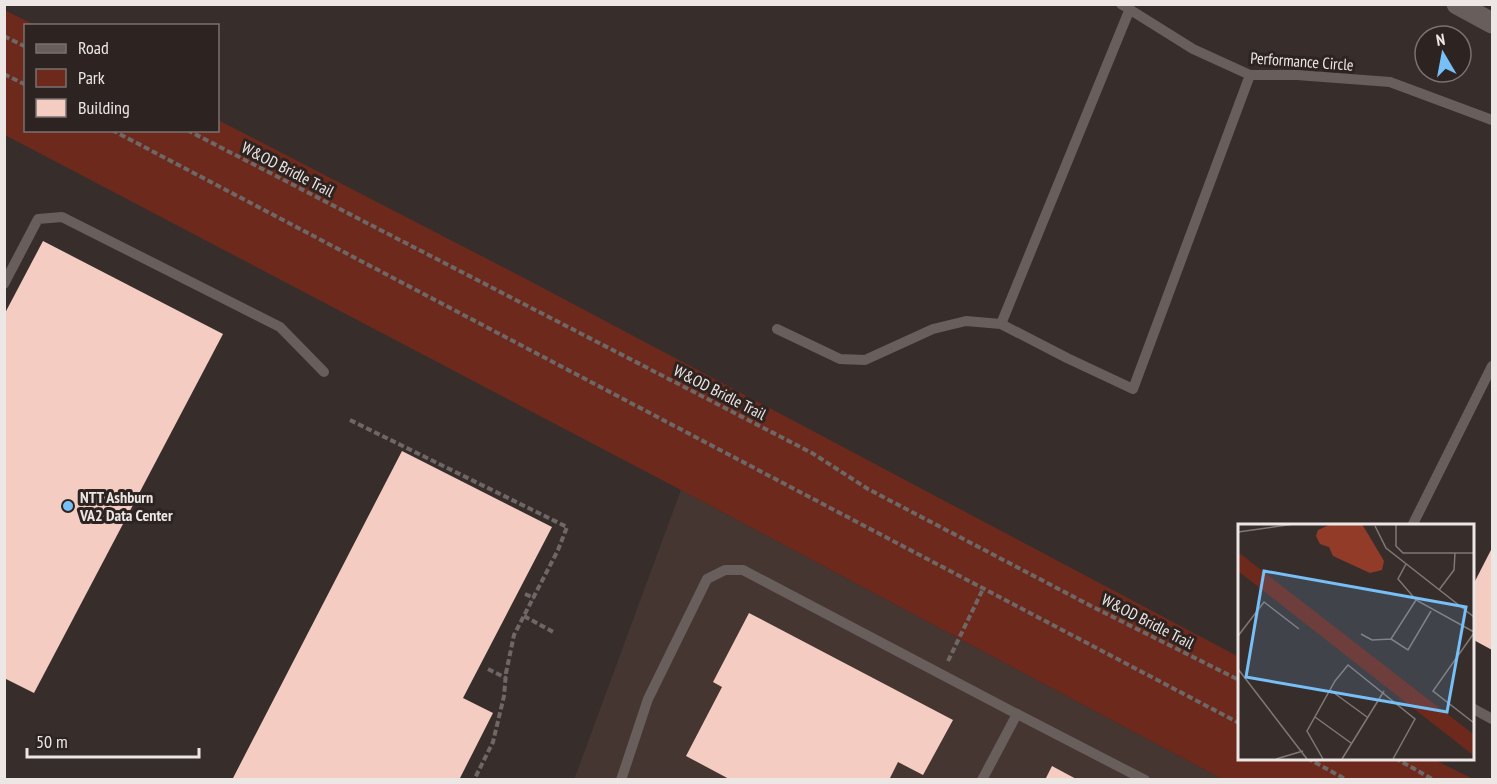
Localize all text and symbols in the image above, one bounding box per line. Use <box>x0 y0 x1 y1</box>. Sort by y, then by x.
legend <box>24 24 219 132</box>
north arrow <box>1413 24 1473 84</box>
text: N <box>1434 29 1446 50</box>
text: Road <box>78 36 109 59</box>
street label: Performance Circle <box>1250 47 1354 75</box>
text: Park <box>78 66 105 89</box>
text: Building <box>78 96 130 119</box>
street label: W&OD Bridle Trail <box>238 137 338 201</box>
street label: W&OD Bridle Trail <box>670 360 770 424</box>
place label: NTT Ashburn VA2 Data Center <box>79 487 173 525</box>
marker: NTT Ashburn VA2 Data Center <box>61 499 75 513</box>
inset map <box>1238 524 1473 760</box>
street label: W&OD Bridle Trail <box>1098 589 1198 653</box>
scale bar <box>27 721 200 759</box>
text: 50 m <box>36 730 68 753</box>

